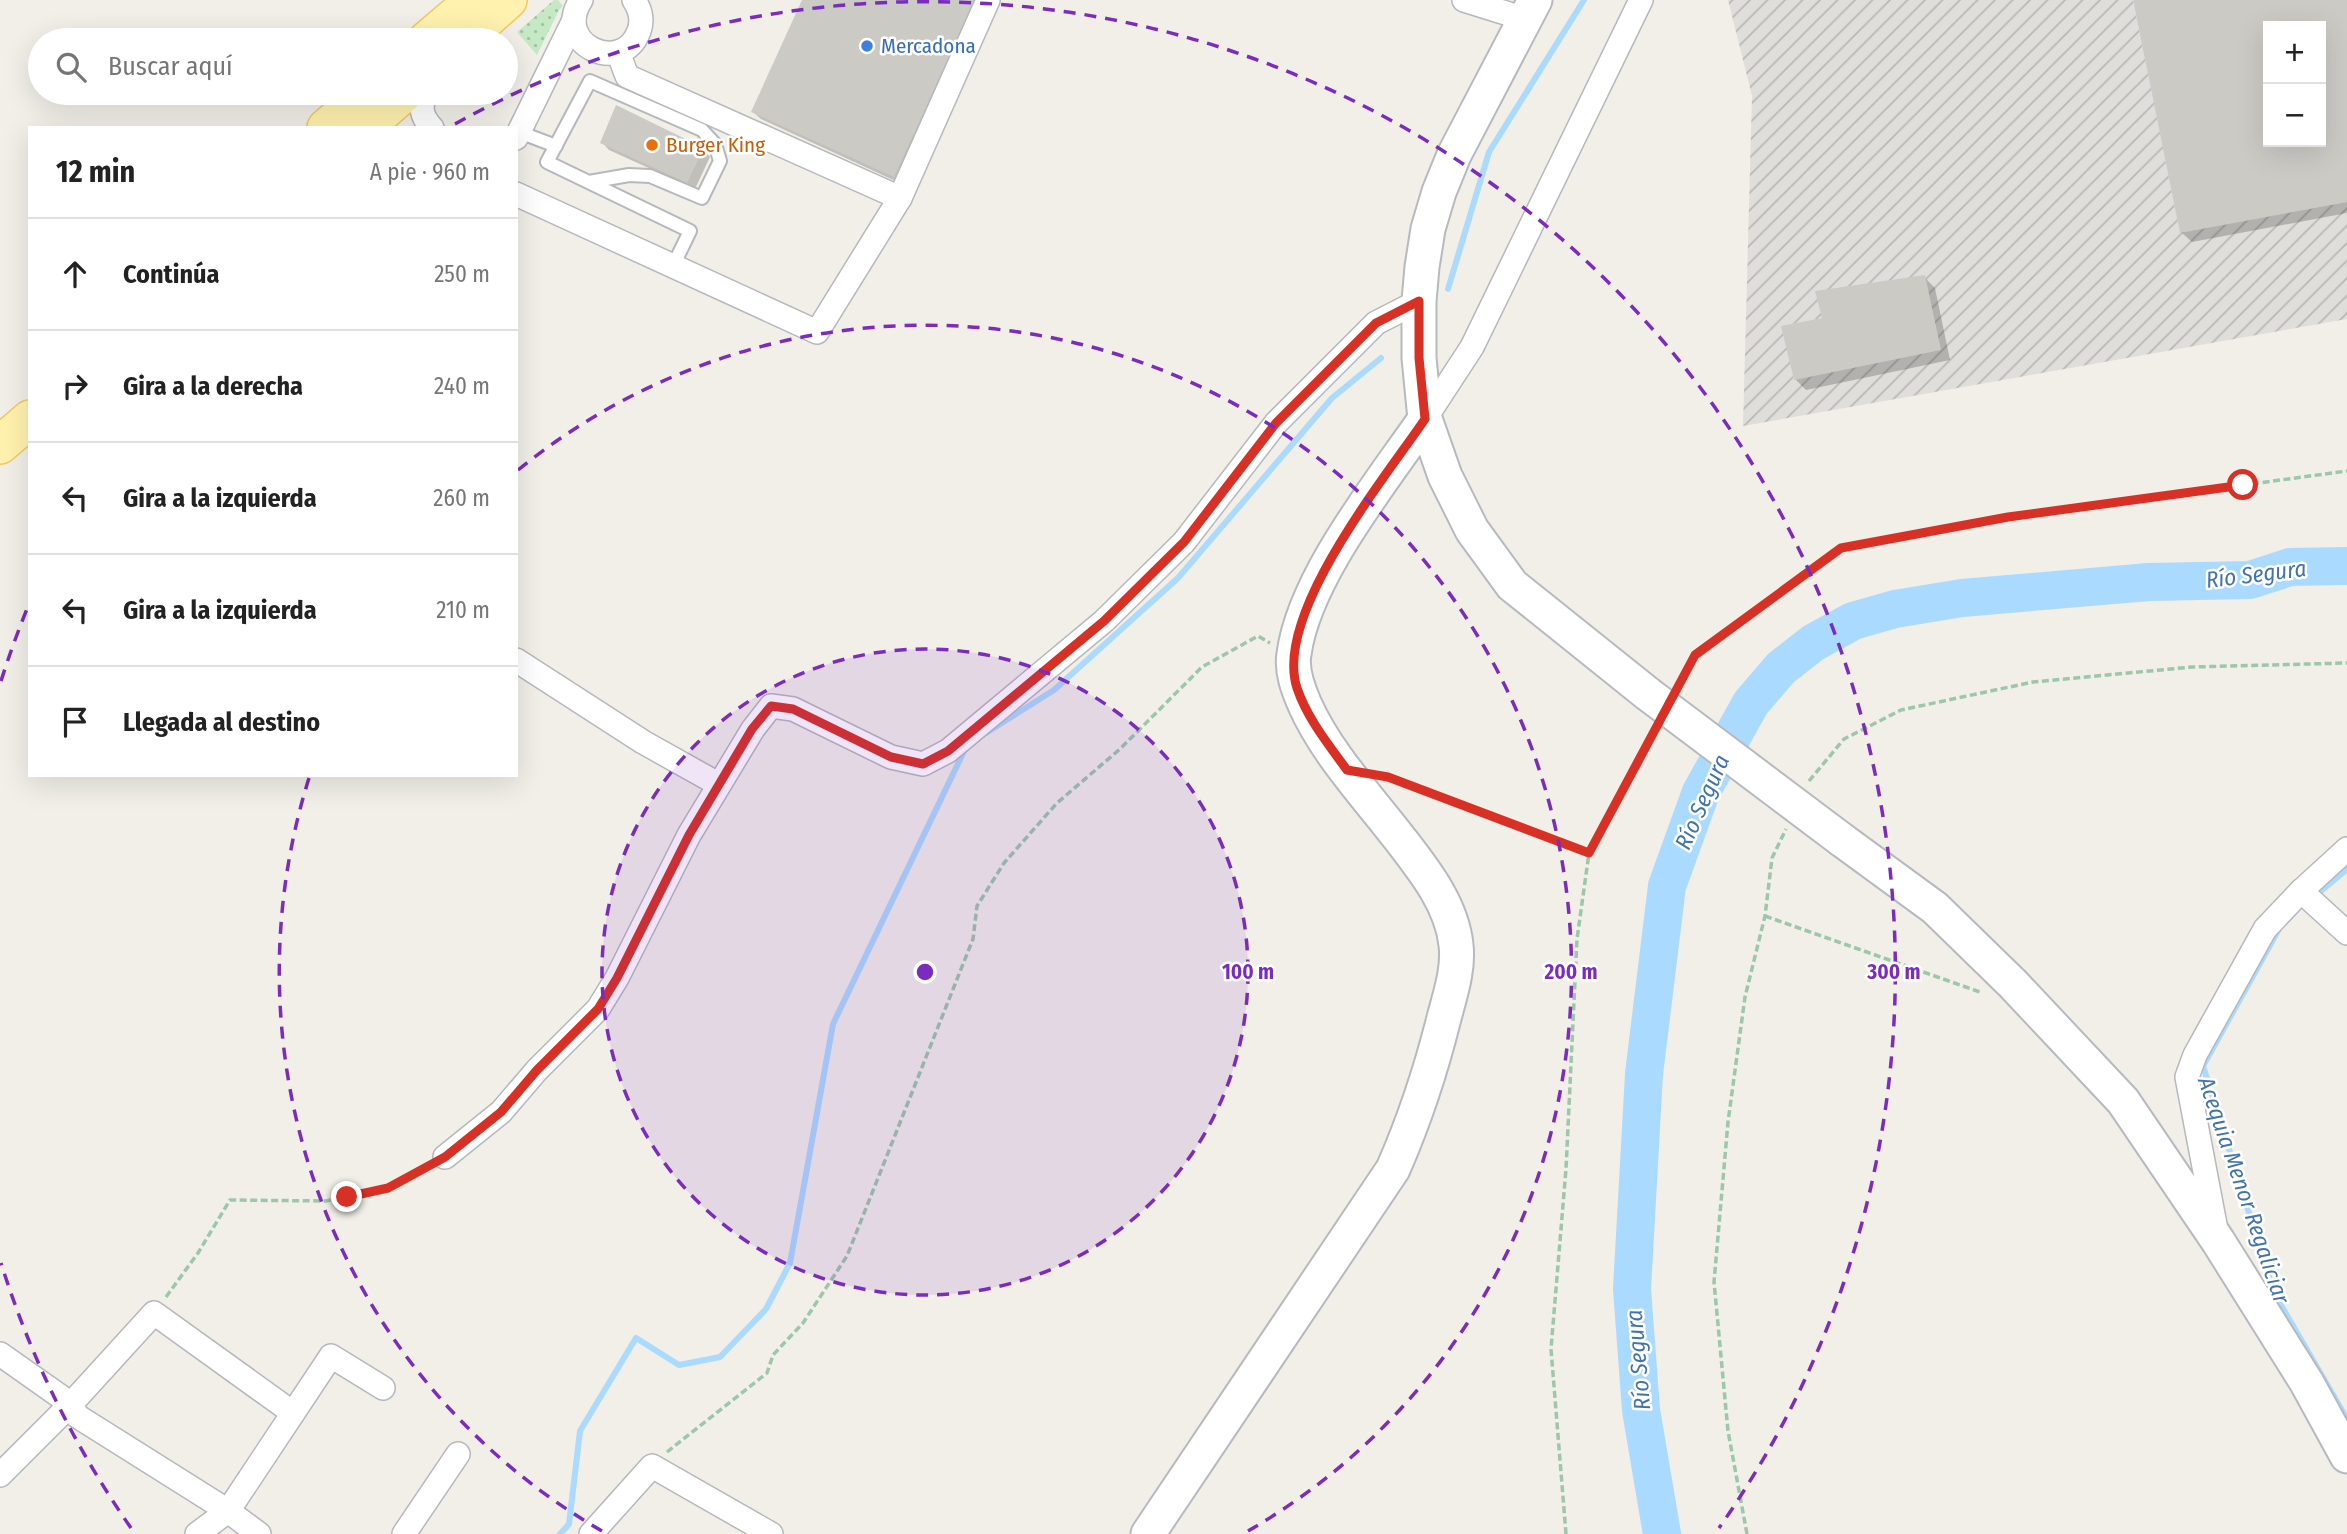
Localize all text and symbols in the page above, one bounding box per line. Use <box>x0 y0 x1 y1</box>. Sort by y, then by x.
map controls <box>2263 21 2326 147</box>
button: + <box>2263 21 2326 84</box>
search box <box>28 28 518 105</box>
place label: Mercadona <box>881 33 976 59</box>
marker: Mercadona <box>859 38 875 54</box>
icon: search <box>52 48 90 86</box>
text: Buscar aquí <box>108 51 233 82</box>
button: − <box>2263 84 2326 147</box>
place label: Burger King <box>666 132 765 158</box>
marker: Burger King <box>644 137 660 153</box>
text: 12 min <box>56 154 135 190</box>
text: A pie · 960 m <box>370 158 490 186</box>
icon: ahead <box>56 255 94 293</box>
text: Continúa <box>123 259 220 290</box>
text: 250 m <box>434 260 490 288</box>
icon: right <box>56 367 94 405</box>
text: Gira a la derecha <box>123 371 303 402</box>
text: 240 m <box>434 372 490 400</box>
route start <box>2227 469 2258 500</box>
icon: left <box>56 479 94 517</box>
text: Gira a la izquierda <box>123 483 317 514</box>
text: 260 m <box>433 484 490 512</box>
water label: Río Segura <box>2204 554 2308 594</box>
icon: left <box>56 591 94 629</box>
text: Gira a la izquierda <box>123 595 317 626</box>
text: 210 m <box>436 596 490 624</box>
icon: arrive <box>56 703 94 741</box>
text: Llegada al destino <box>123 707 320 738</box>
water label: Río Segura <box>1669 750 1735 854</box>
text: 100 m <box>1222 959 1274 985</box>
text: 200 m <box>1543 959 1598 985</box>
text: 300 m <box>1866 959 1921 985</box>
centre of rings <box>913 960 937 984</box>
water label: Acequia Menor Regaliciar <box>2192 1072 2296 1308</box>
route end <box>331 1181 362 1212</box>
water label: Río Segura <box>1620 1309 1656 1411</box>

